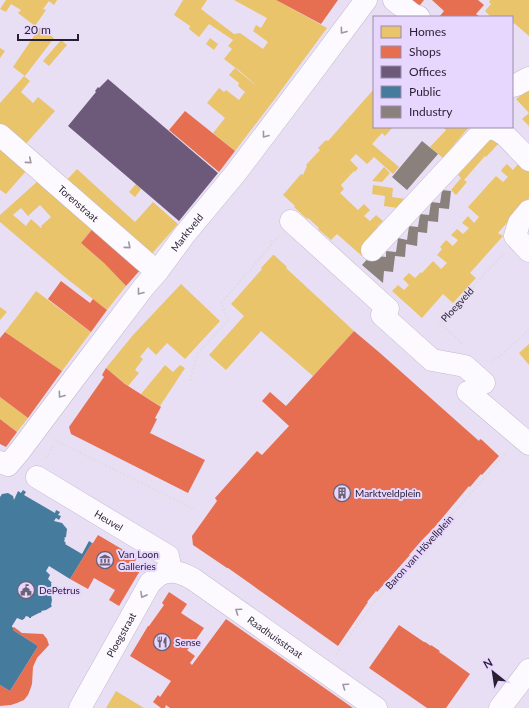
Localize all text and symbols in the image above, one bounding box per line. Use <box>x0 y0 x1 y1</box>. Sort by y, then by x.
scale bar <box>18 16 78 42</box>
legend <box>373 16 513 128</box>
text: 20 m <box>24 22 51 37</box>
text: Homes <box>409 24 446 39</box>
one-way arrow <box>341 27 348 34</box>
text: Shops <box>409 44 441 59</box>
text: Offices <box>409 64 446 79</box>
text: Public <box>409 84 441 99</box>
text: Industry <box>409 104 453 119</box>
one-way arrow <box>262 131 269 138</box>
one-way arrow <box>25 157 32 164</box>
street label: Torenstraat <box>56 183 101 224</box>
street label: Marktveld <box>168 211 205 254</box>
one-way arrow <box>123 241 130 248</box>
street label: Ploegveld <box>438 285 476 324</box>
one-way arrow <box>138 287 145 294</box>
one-way arrow <box>58 391 66 398</box>
building icon: Marktveldplein <box>332 483 352 503</box>
place label: Marktveldplein <box>355 487 421 499</box>
street label: Heuvel <box>93 507 125 534</box>
street label: Baron van Hövellplein <box>382 512 456 592</box>
place label: Van Loon Galleries <box>118 548 159 572</box>
museum icon: Van Loon Galleries <box>95 550 115 570</box>
public building icon: DePetrus <box>16 580 36 600</box>
place label: DePetrus <box>39 584 80 596</box>
one-way arrow <box>140 591 148 598</box>
one-way arrow <box>236 609 243 616</box>
street label: Ploegstraat <box>104 610 139 659</box>
street label: Raadhuisstraat <box>245 613 305 661</box>
restaurant icon: Sense <box>152 632 172 652</box>
place label: Sense <box>175 636 201 648</box>
north arrow <box>473 652 513 692</box>
text: N <box>481 655 495 671</box>
one-way arrow <box>342 683 349 690</box>

